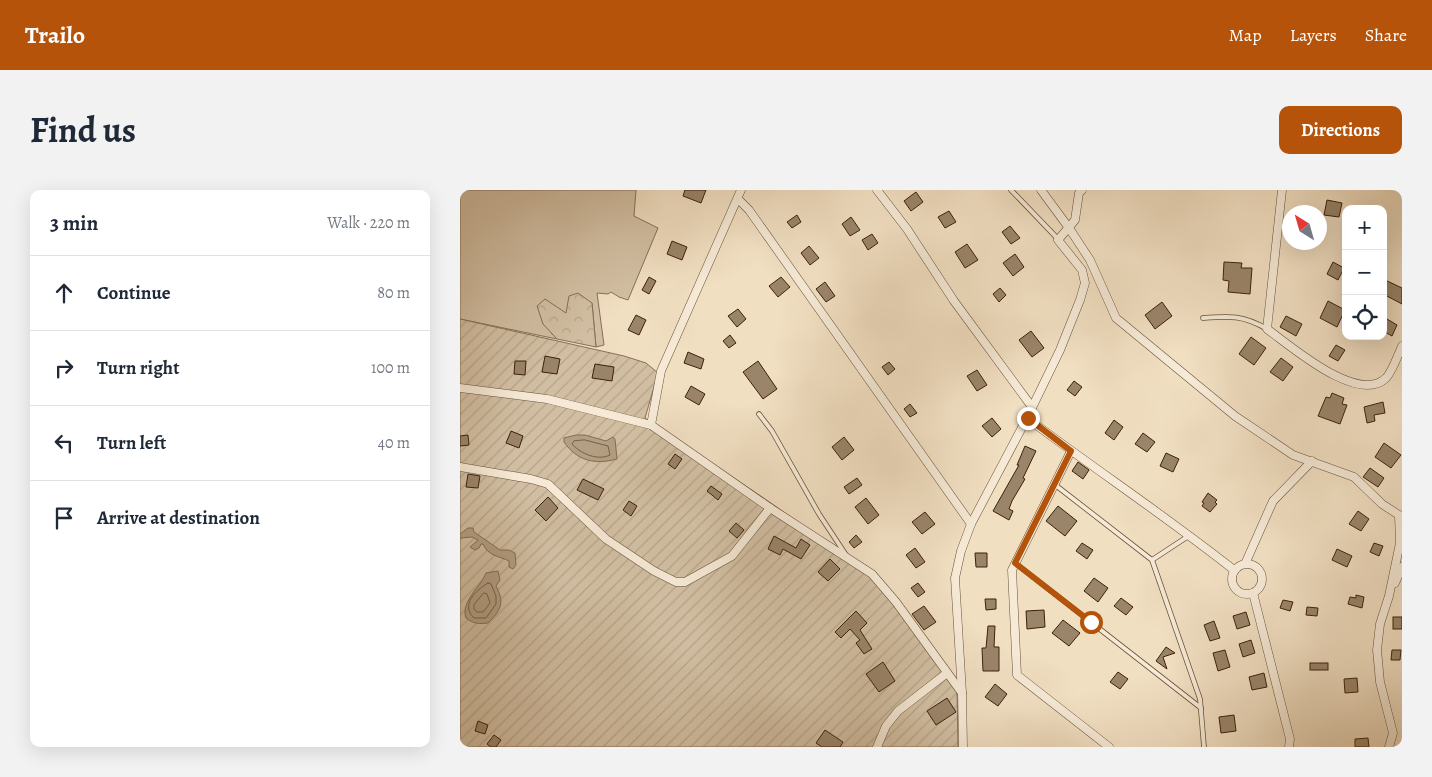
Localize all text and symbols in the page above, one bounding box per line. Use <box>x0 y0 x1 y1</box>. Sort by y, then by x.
text: Trailo <box>25 19 85 51</box>
text: Map <box>1229 23 1262 47</box>
text: Layers <box>1290 23 1337 47</box>
text: Share <box>1365 23 1407 47</box>
text: Find us <box>30 106 136 154</box>
button: Directions <box>1279 106 1402 154</box>
north arrow <box>1282 205 1327 250</box>
map controls <box>1342 205 1387 340</box>
button: + <box>1342 205 1387 250</box>
text: 3 min <box>50 209 98 237</box>
text: Walk · 220 m <box>327 212 410 234</box>
button: − <box>1342 250 1387 295</box>
icon: ahead <box>50 279 78 307</box>
text: Continue <box>97 280 171 306</box>
text: 80 m <box>377 282 410 304</box>
button: locate <box>1342 295 1387 340</box>
icon: right <box>50 354 78 382</box>
text: Turn right <box>97 355 179 381</box>
text: 100 m <box>371 357 410 379</box>
route end <box>1017 407 1040 430</box>
icon: left <box>50 429 78 457</box>
text: Turn left <box>97 430 166 456</box>
text: 40 m <box>378 432 410 454</box>
icon: arrive <box>50 504 78 532</box>
text: Arrive at destination <box>97 505 260 531</box>
route start <box>1080 611 1103 634</box>

